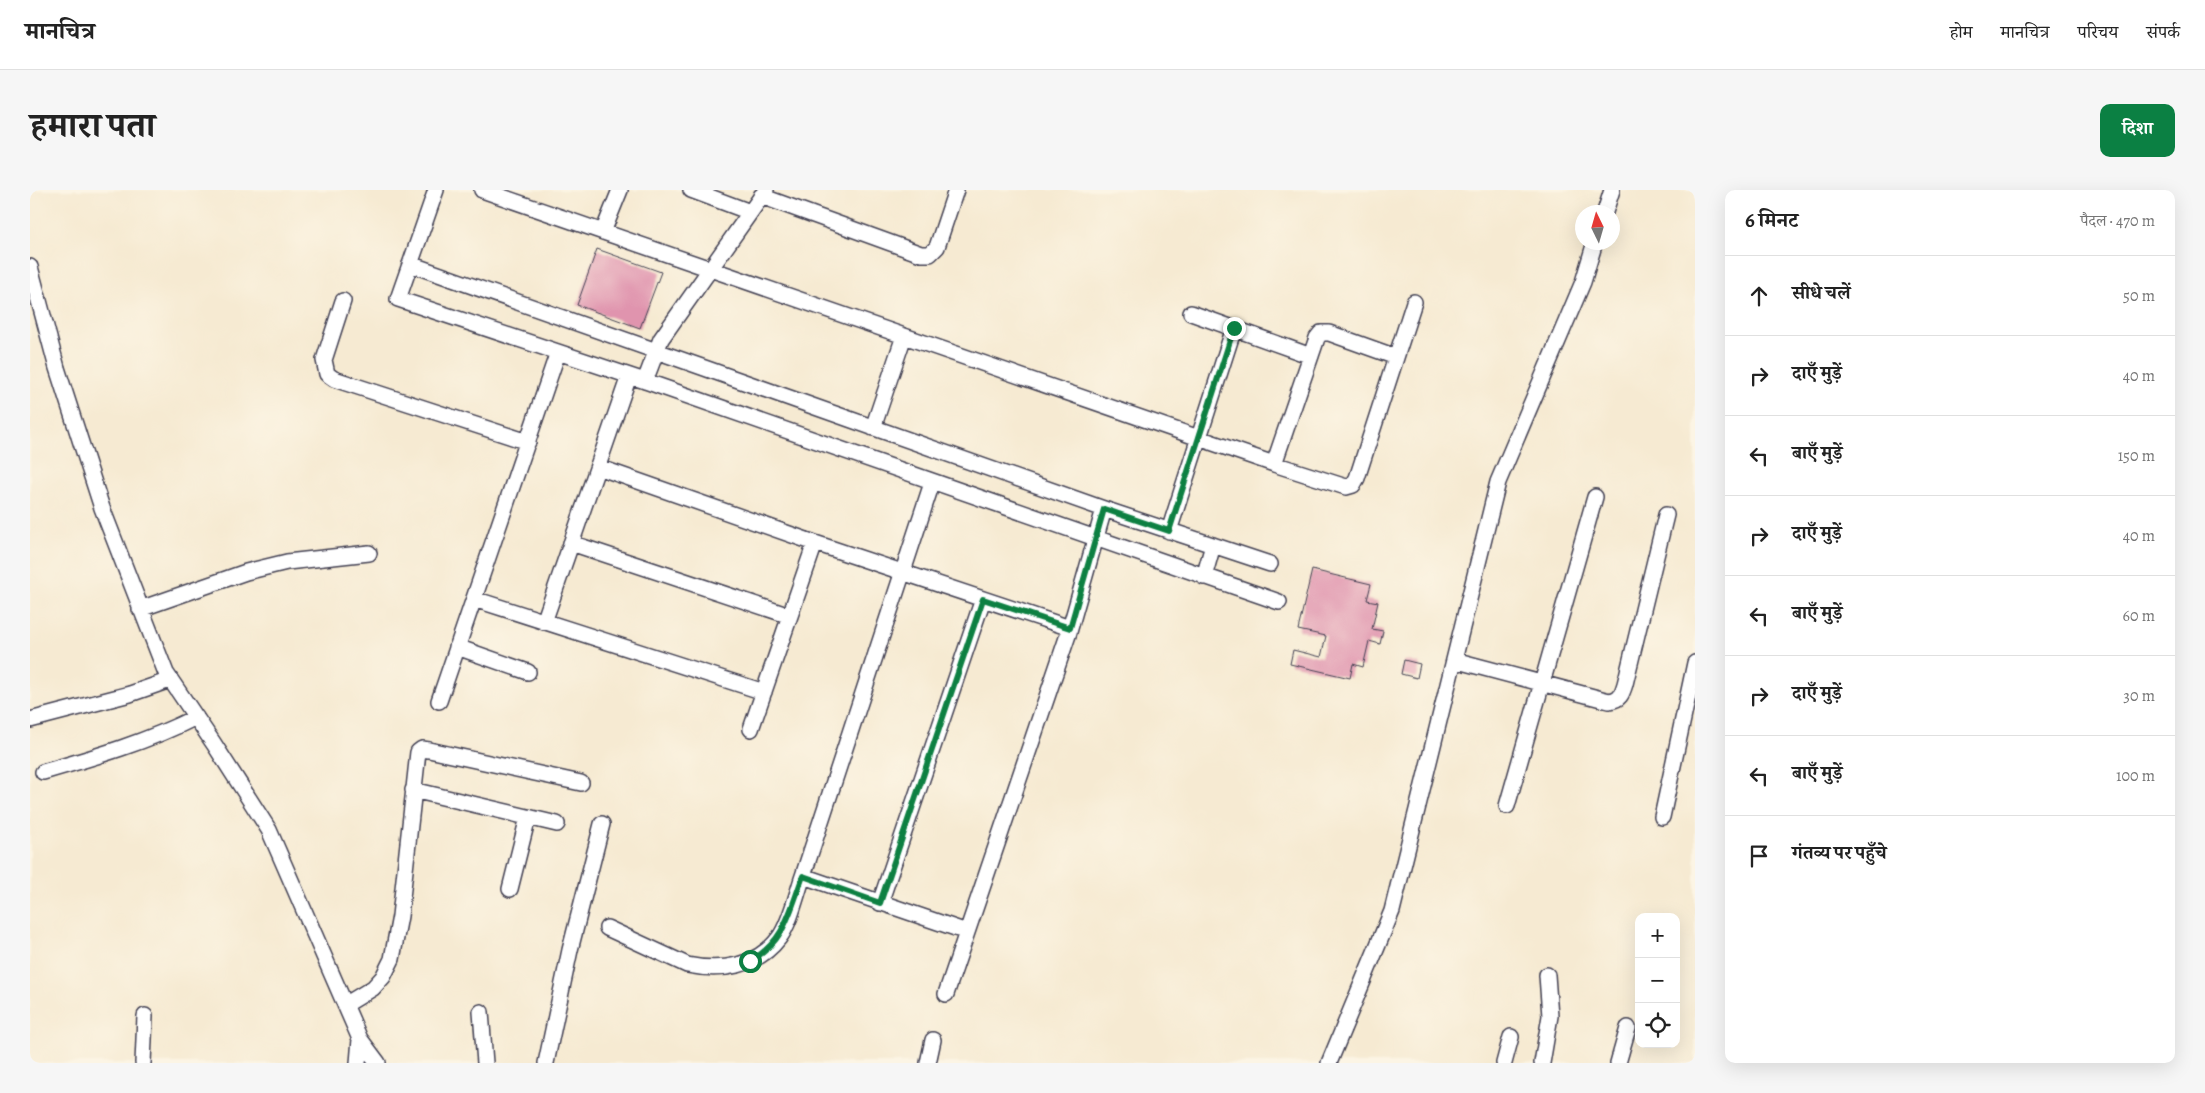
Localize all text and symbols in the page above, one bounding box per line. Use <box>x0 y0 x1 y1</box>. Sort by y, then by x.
text: मानचित्र <box>25 15 95 47</box>
text: होम <box>1950 20 1973 44</box>
text: मानचित्र <box>2001 20 2049 44</box>
text: परिचय <box>2077 20 2118 44</box>
text: संपर्क <box>2146 20 2180 44</box>
text: हमारा पता <box>30 101 155 149</box>
button: दिशा <box>2100 104 2175 157</box>
north arrow <box>1575 205 1620 250</box>
text: 6 मिनट <box>1745 206 1798 234</box>
text: पैदल · 470 m <box>2080 210 2155 232</box>
text: सीधे चलें <box>1792 280 1850 306</box>
icon: ahead <box>1745 282 1773 310</box>
text: 50 m <box>2123 285 2155 307</box>
route end <box>1223 317 1246 340</box>
text: दाएँ मुड़ें <box>1792 360 1842 386</box>
icon: right <box>1745 362 1773 390</box>
text: 40 m <box>2123 365 2155 387</box>
text: बाएँ मुड़ें <box>1792 440 1842 466</box>
icon: left <box>1745 442 1773 470</box>
text: 150 m <box>2118 445 2155 467</box>
text: दाएँ मुड़ें <box>1792 520 1842 546</box>
icon: right <box>1745 522 1773 550</box>
text: 40 m <box>2123 525 2155 547</box>
text: बाएँ मुड़ें <box>1792 600 1842 626</box>
icon: left <box>1745 602 1773 630</box>
text: 60 m <box>2123 605 2155 627</box>
text: दाएँ मुड़ें <box>1792 680 1842 706</box>
icon: right <box>1745 682 1773 710</box>
text: 30 m <box>2123 685 2155 707</box>
text: बाएँ मुड़ें <box>1792 760 1842 786</box>
icon: left <box>1745 762 1773 790</box>
text: 100 m <box>2116 765 2155 787</box>
text: गंतव्य पर पहुँचे <box>1792 840 1887 866</box>
icon: arrive <box>1745 842 1773 870</box>
map controls <box>1635 913 1680 1048</box>
button: + <box>1635 913 1680 958</box>
route start <box>739 950 762 973</box>
button: − <box>1635 958 1680 1003</box>
button: locate <box>1635 1003 1680 1048</box>

